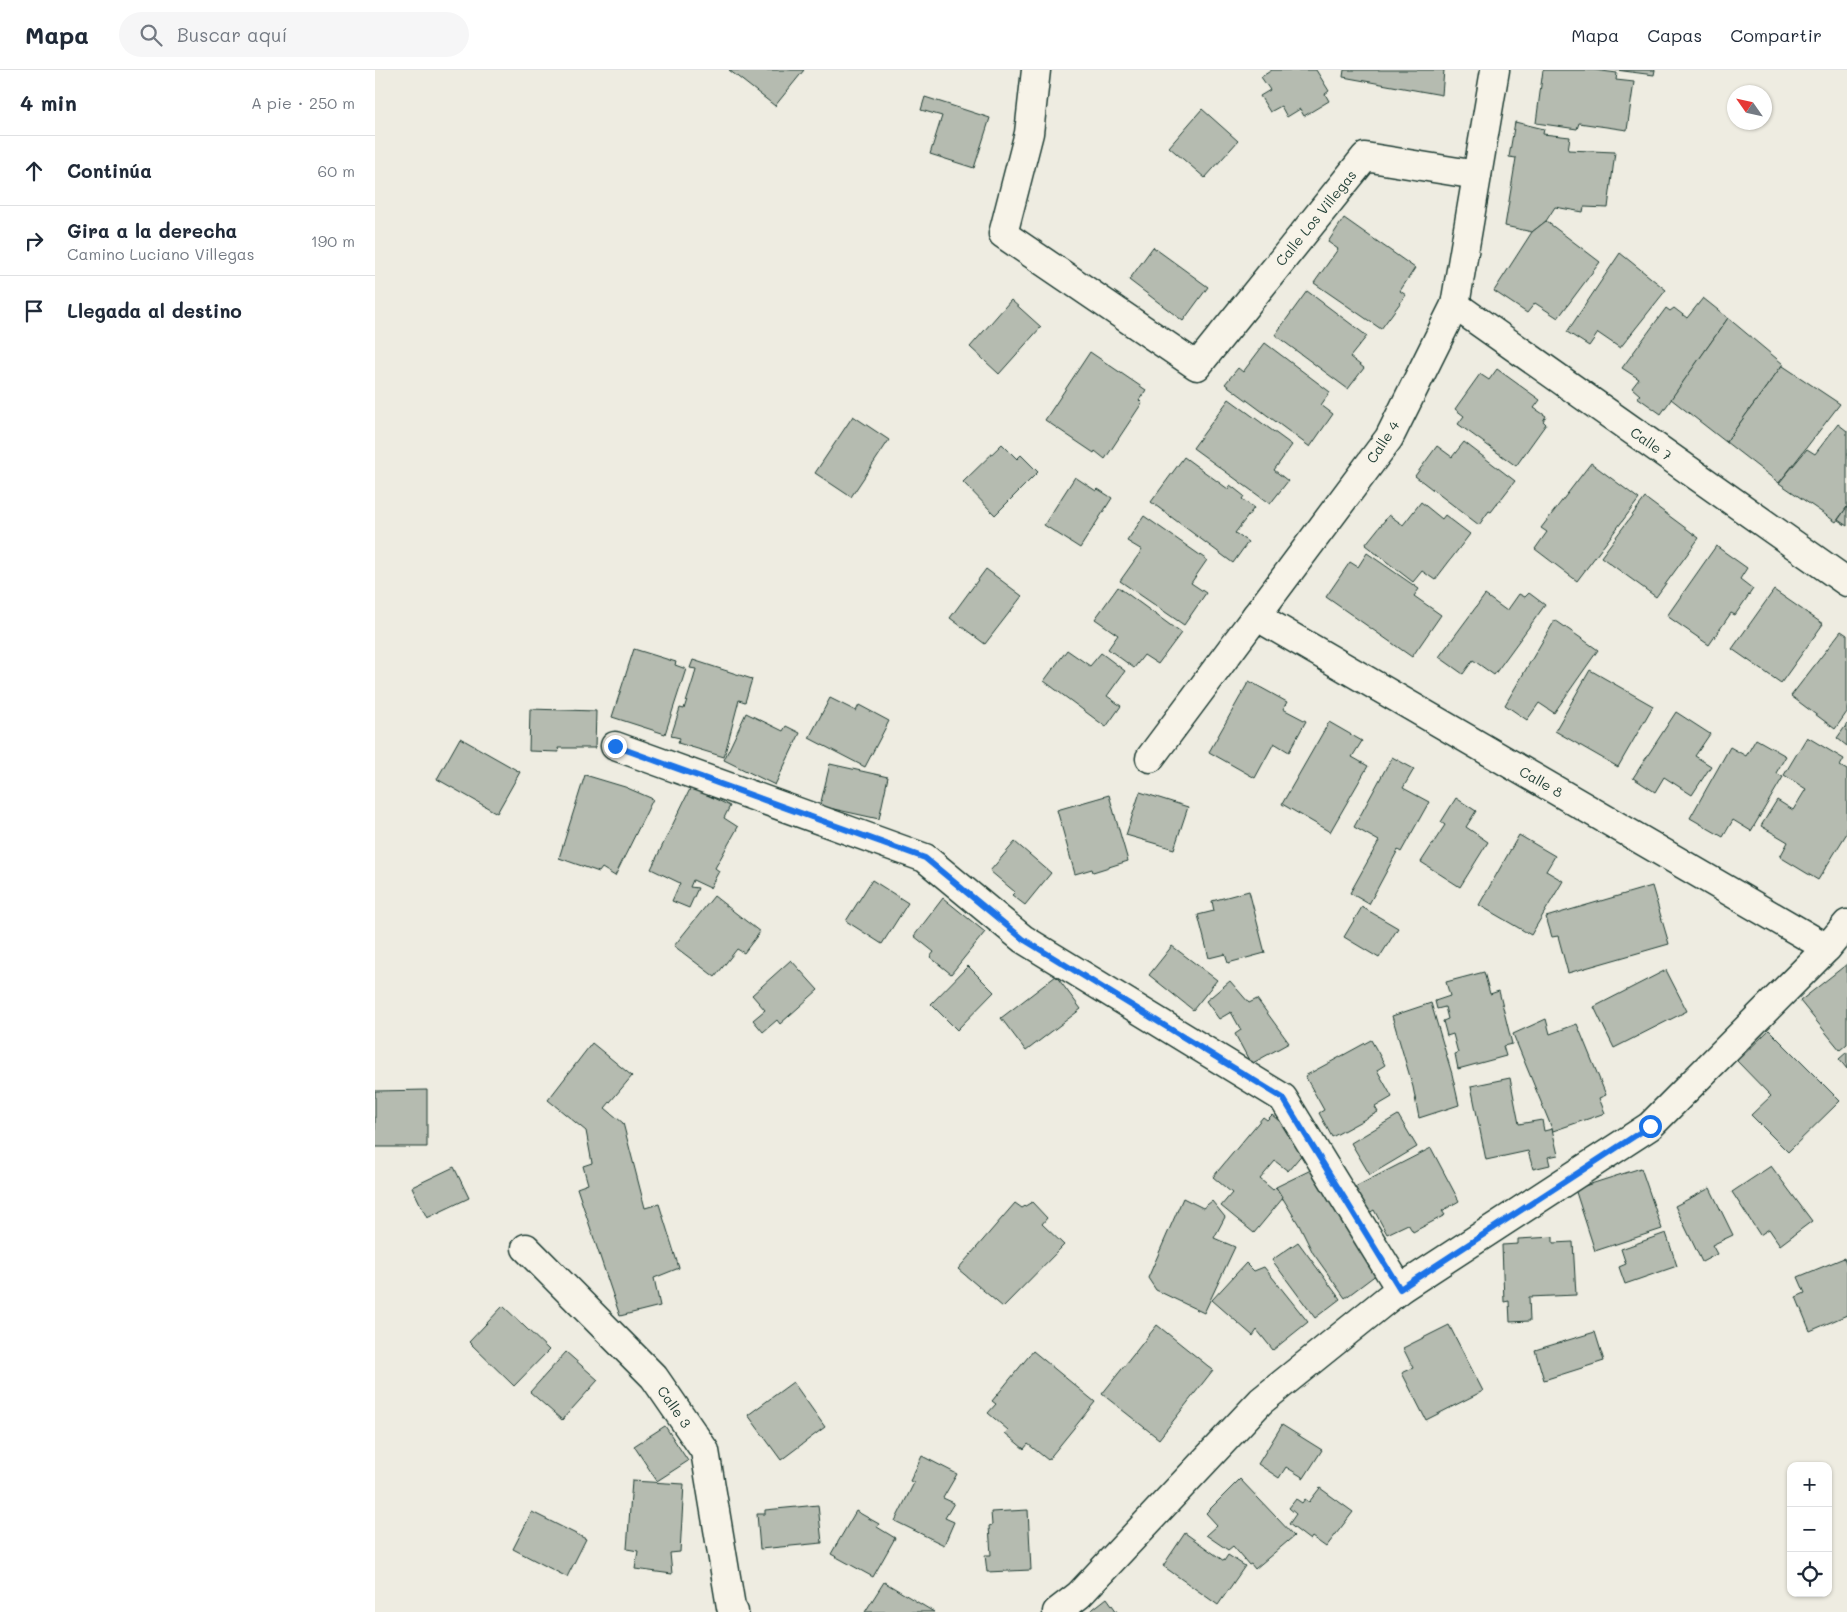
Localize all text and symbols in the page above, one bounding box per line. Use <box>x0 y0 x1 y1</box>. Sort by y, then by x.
search box <box>119 12 469 57</box>
text: Mapa <box>25 19 89 50</box>
icon: search <box>137 21 165 49</box>
text: Buscar aquí <box>177 22 287 47</box>
text: Mapa <box>1571 23 1619 47</box>
text: Capas <box>1647 23 1702 47</box>
text: Compartir <box>1730 23 1822 47</box>
north arrow <box>1727 85 1772 130</box>
text: 4 min <box>20 89 77 116</box>
text: A pie · 250 m <box>251 92 355 113</box>
icon: ahead <box>20 157 48 185</box>
text: Continúa <box>67 158 152 183</box>
text: 60 m <box>318 160 355 181</box>
street label: Calle Los Villegas <box>1271 166 1360 270</box>
text: Gira a la derecha <box>67 218 237 243</box>
icon: right <box>20 227 48 255</box>
text: 190 m <box>311 230 355 251</box>
text: Camino Luciano Villegas <box>67 243 255 264</box>
icon: arrive <box>20 297 48 325</box>
text: Llegada al destino <box>67 298 242 323</box>
street label: Calle 4 <box>1362 416 1404 467</box>
street label: Calle 7 <box>1627 422 1676 465</box>
route end <box>604 735 627 758</box>
street label: Calle 8 <box>1516 761 1567 802</box>
route start <box>1639 1115 1662 1138</box>
street label: Calle 3 <box>653 1382 696 1431</box>
map controls <box>1787 1462 1832 1597</box>
button: + <box>1787 1462 1832 1507</box>
button: − <box>1787 1507 1832 1552</box>
button: locate <box>1787 1552 1832 1597</box>

